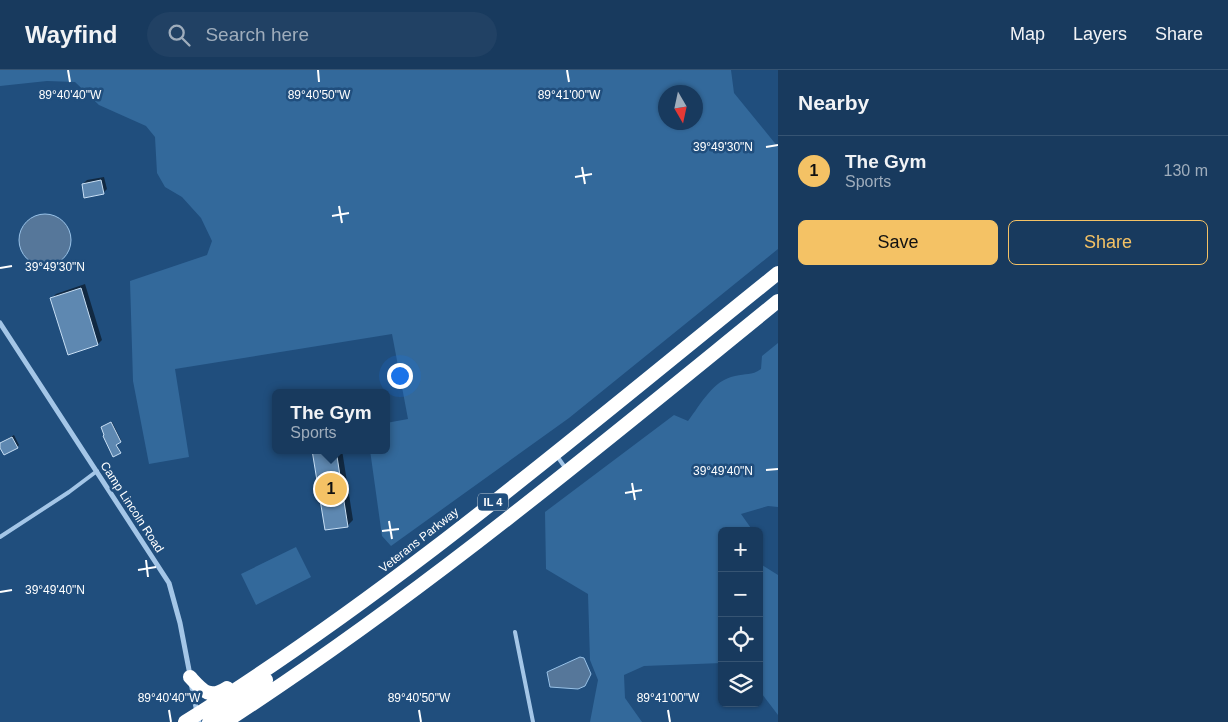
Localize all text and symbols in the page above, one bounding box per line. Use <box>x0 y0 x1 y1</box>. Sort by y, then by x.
search box <box>147 12 497 57</box>
text: Wayfind <box>25 21 117 48</box>
icon: search <box>165 21 193 49</box>
text: Search here <box>205 24 309 45</box>
text: Map <box>1010 24 1045 44</box>
text: Layers <box>1073 24 1127 44</box>
text: Share <box>1155 24 1203 44</box>
north arrow <box>658 85 703 130</box>
text: 89°40'40"W <box>39 88 102 102</box>
text: 89°40'50"W <box>288 88 351 102</box>
text: 89°41'00"W <box>538 88 601 102</box>
text: Nearby <box>798 91 869 114</box>
text: 39°49'30"N <box>693 140 753 154</box>
text: The Gym <box>845 151 926 172</box>
text: 1 <box>810 162 818 179</box>
text: 130 m <box>1164 162 1208 179</box>
text: Sports <box>845 173 891 190</box>
button: Save <box>798 220 998 265</box>
button: Share <box>1008 220 1208 265</box>
text: 39°49'30"N <box>25 260 85 274</box>
your location <box>387 363 413 389</box>
popup <box>272 389 390 454</box>
text: The Gym <box>290 402 372 423</box>
text: Sports <box>290 424 337 441</box>
street label: Camp Lincoln Road <box>97 459 167 555</box>
text: 39°49'40"N <box>693 464 753 478</box>
pin: 1 <box>315 470 347 508</box>
road number: IL 4 <box>478 494 508 511</box>
street label: Veterans Parkway <box>377 505 461 575</box>
map controls <box>718 527 763 707</box>
button: + <box>718 527 763 572</box>
button: − <box>718 572 763 617</box>
text: 39°49'40"N <box>25 583 85 597</box>
button: locate <box>718 617 763 662</box>
button: layers <box>718 662 763 707</box>
text: 89°40'40"W <box>138 691 201 705</box>
text: 89°40'50"W <box>388 691 451 705</box>
text: 89°41'00"W <box>637 691 700 705</box>

